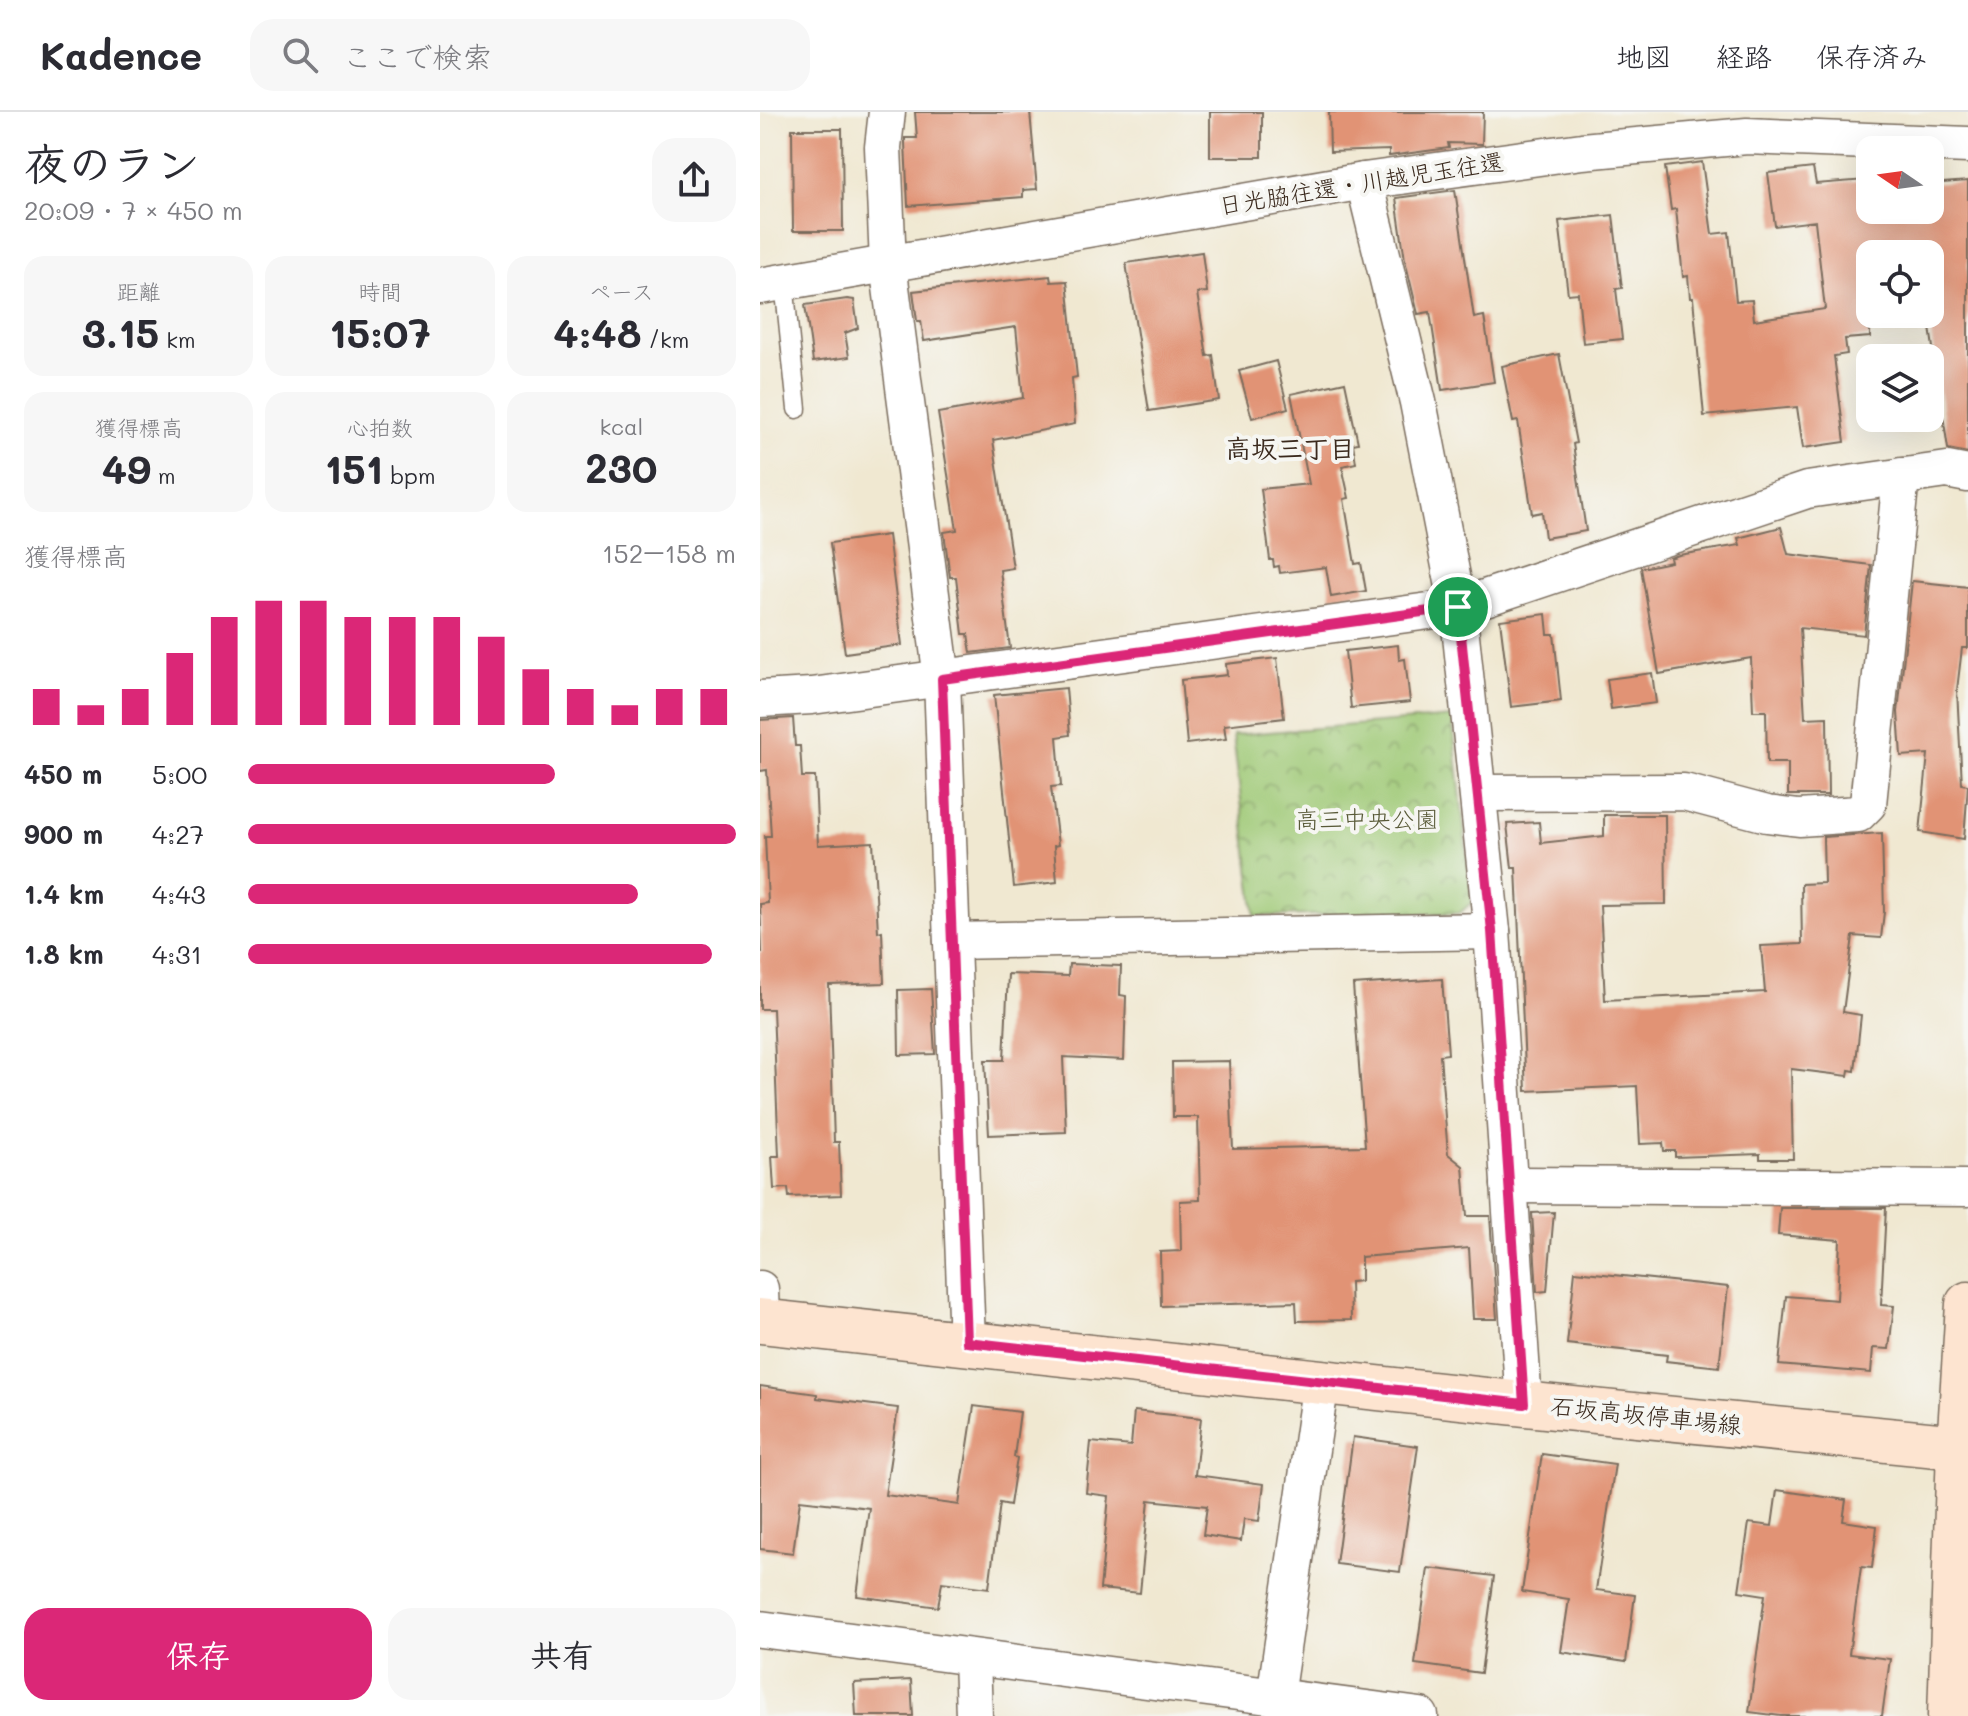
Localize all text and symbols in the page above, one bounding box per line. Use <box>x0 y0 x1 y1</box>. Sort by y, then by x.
search box <box>250 19 810 91</box>
text: Kadence <box>40 30 202 80</box>
icon: search <box>278 33 322 77</box>
text: ここで検索 <box>342 36 492 76</box>
text: 地図 <box>1616 38 1672 74</box>
text: 経路 <box>1716 38 1772 74</box>
text: 保存済み <box>1816 38 1928 74</box>
text: 夜のラン <box>24 134 200 191</box>
north arrow <box>1856 136 1944 224</box>
map controls <box>1856 136 1944 432</box>
button: share <box>652 138 736 222</box>
street label: 日光脇往還・川越児玉往還 <box>1216 145 1505 220</box>
text: 20:09 · 7 × 450 m <box>24 193 243 227</box>
button: locate <box>1856 240 1944 328</box>
text: 距離 <box>117 277 161 306</box>
text: 時間 <box>358 277 402 306</box>
text: ペース <box>589 277 654 306</box>
text: 3.15 <box>82 306 159 358</box>
text: 15:07 <box>329 306 431 358</box>
text: 4:48 <box>553 306 642 358</box>
text: km <box>159 325 196 354</box>
text: /km <box>642 325 689 354</box>
button: layers <box>1856 344 1944 432</box>
text: kcal <box>599 412 643 441</box>
text: 獲得標高 <box>95 413 183 442</box>
text: 心拍数 <box>347 413 413 442</box>
district label: 高坂三丁目 <box>1225 431 1355 465</box>
text: 230 <box>585 441 657 493</box>
text: 49 <box>102 442 151 494</box>
text: 151 <box>325 442 383 494</box>
text: m <box>151 461 176 490</box>
text: bpm <box>383 461 435 490</box>
text: 152–158 m <box>602 536 736 570</box>
text: 獲得標高 <box>24 539 128 573</box>
pin <box>1424 573 1492 641</box>
icon: arrive <box>1436 585 1480 629</box>
text: 450 m <box>24 757 102 791</box>
text: 5:00 <box>152 757 207 791</box>
park label: 高三中央公園 <box>1295 803 1439 834</box>
text: 900 m <box>24 817 103 851</box>
text: 4:27 <box>152 817 204 851</box>
text: 1.4 km <box>24 877 104 911</box>
text: 4:43 <box>152 877 206 911</box>
text: 1.8 km <box>24 937 104 971</box>
text: 4:31 <box>152 937 202 971</box>
street label: 石坂高坂停車場線 <box>1549 1389 1743 1440</box>
button: 保存 <box>24 1608 372 1700</box>
button: 共有 <box>388 1608 736 1700</box>

